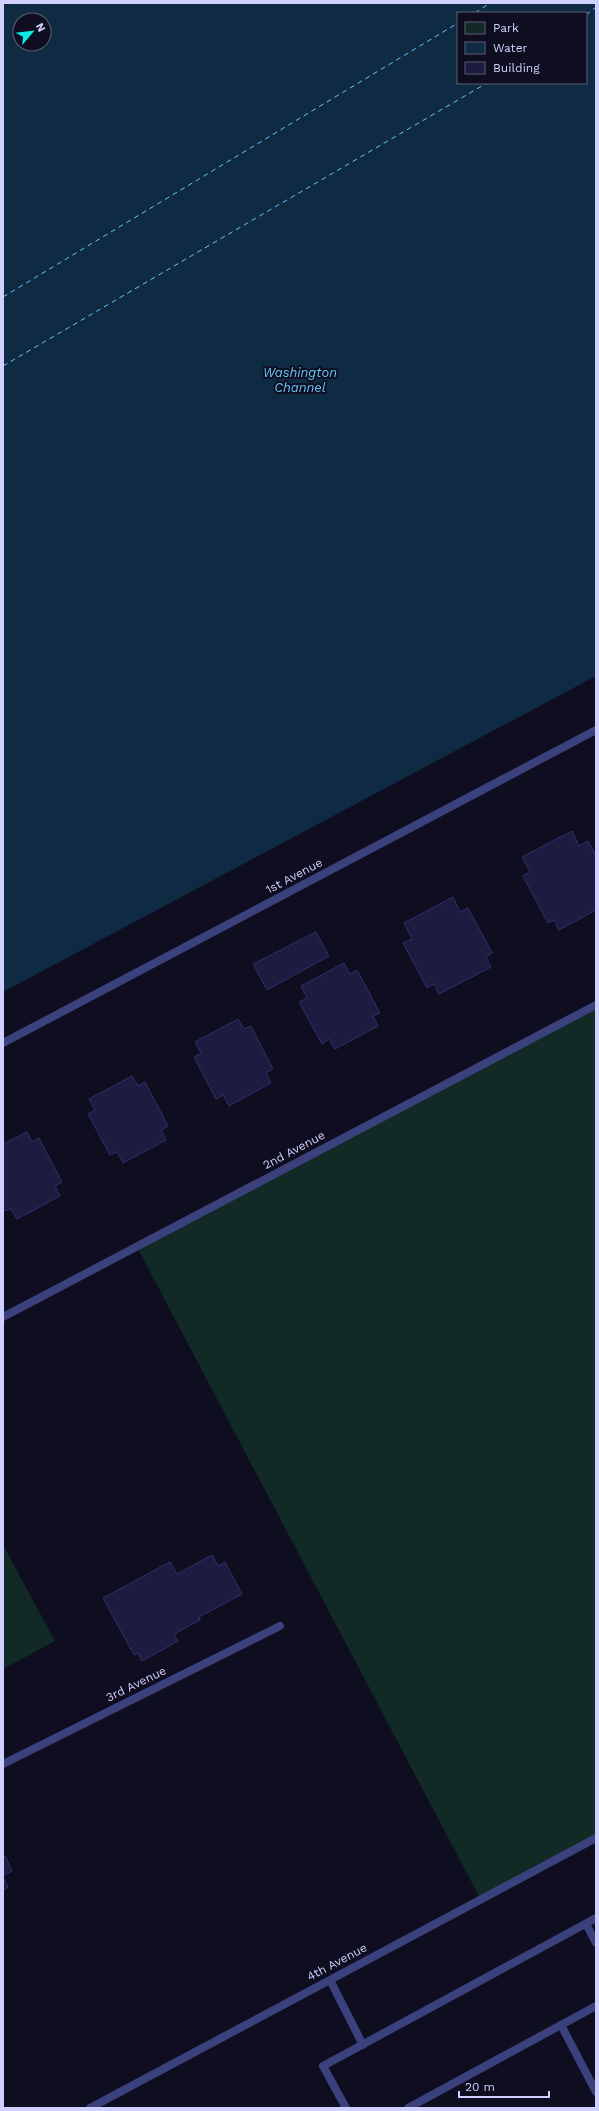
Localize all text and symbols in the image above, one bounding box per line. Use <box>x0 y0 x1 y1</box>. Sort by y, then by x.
north arrow <box>12 12 52 52</box>
legend <box>457 12 587 84</box>
text: N <box>33 21 48 34</box>
text: Park <box>493 21 519 35</box>
text: Water <box>493 41 528 55</box>
text: Building <box>493 61 540 75</box>
water label: Washington Channel <box>263 365 337 395</box>
street label: 1st Avenue <box>263 855 325 897</box>
street label: 2nd Avenue <box>261 1128 327 1172</box>
street label: 3rd Avenue <box>104 1663 168 1705</box>
street label: 4th Avenue <box>305 1940 369 1984</box>
scale bar <box>459 2073 549 2099</box>
text: 20 m <box>465 2080 495 2094</box>

